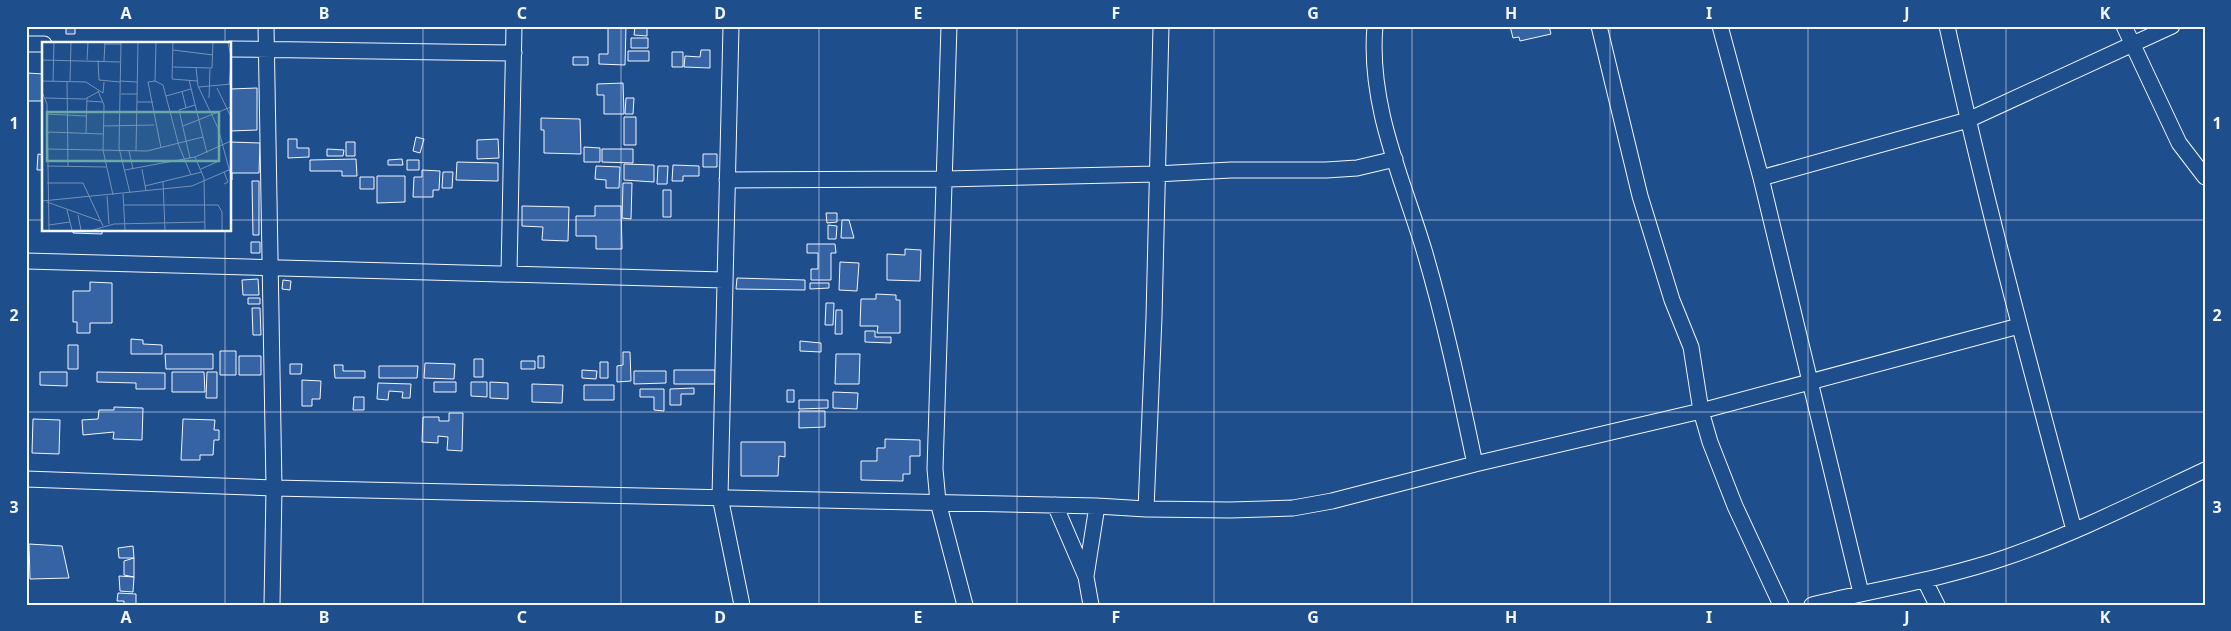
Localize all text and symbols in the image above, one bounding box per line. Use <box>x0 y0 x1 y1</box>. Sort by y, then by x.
text: A <box>120 2 132 24</box>
text: B <box>319 2 329 24</box>
text: C <box>517 2 527 24</box>
text: D <box>714 2 726 24</box>
text: E <box>914 2 923 24</box>
text: F <box>1112 2 1120 24</box>
text: G <box>1307 2 1319 24</box>
text: H <box>1505 2 1517 24</box>
text: I <box>1706 2 1712 24</box>
text: J <box>1902 2 1910 24</box>
text: K <box>2100 2 2111 24</box>
inset map <box>42 42 231 231</box>
text: 1 <box>9 112 19 134</box>
text: 1 <box>2212 112 2222 134</box>
text: 2 <box>9 304 19 326</box>
text: 2 <box>2212 304 2222 326</box>
text: 3 <box>9 496 19 518</box>
text: 3 <box>2212 496 2222 518</box>
text: A <box>120 606 132 628</box>
text: B <box>319 606 329 628</box>
text: C <box>517 606 527 628</box>
text: D <box>714 606 726 628</box>
text: E <box>914 606 923 628</box>
text: F <box>1112 606 1120 628</box>
text: G <box>1307 606 1319 628</box>
text: H <box>1505 606 1517 628</box>
text: I <box>1706 606 1712 628</box>
text: J <box>1902 606 1910 628</box>
text: K <box>2100 606 2111 628</box>

